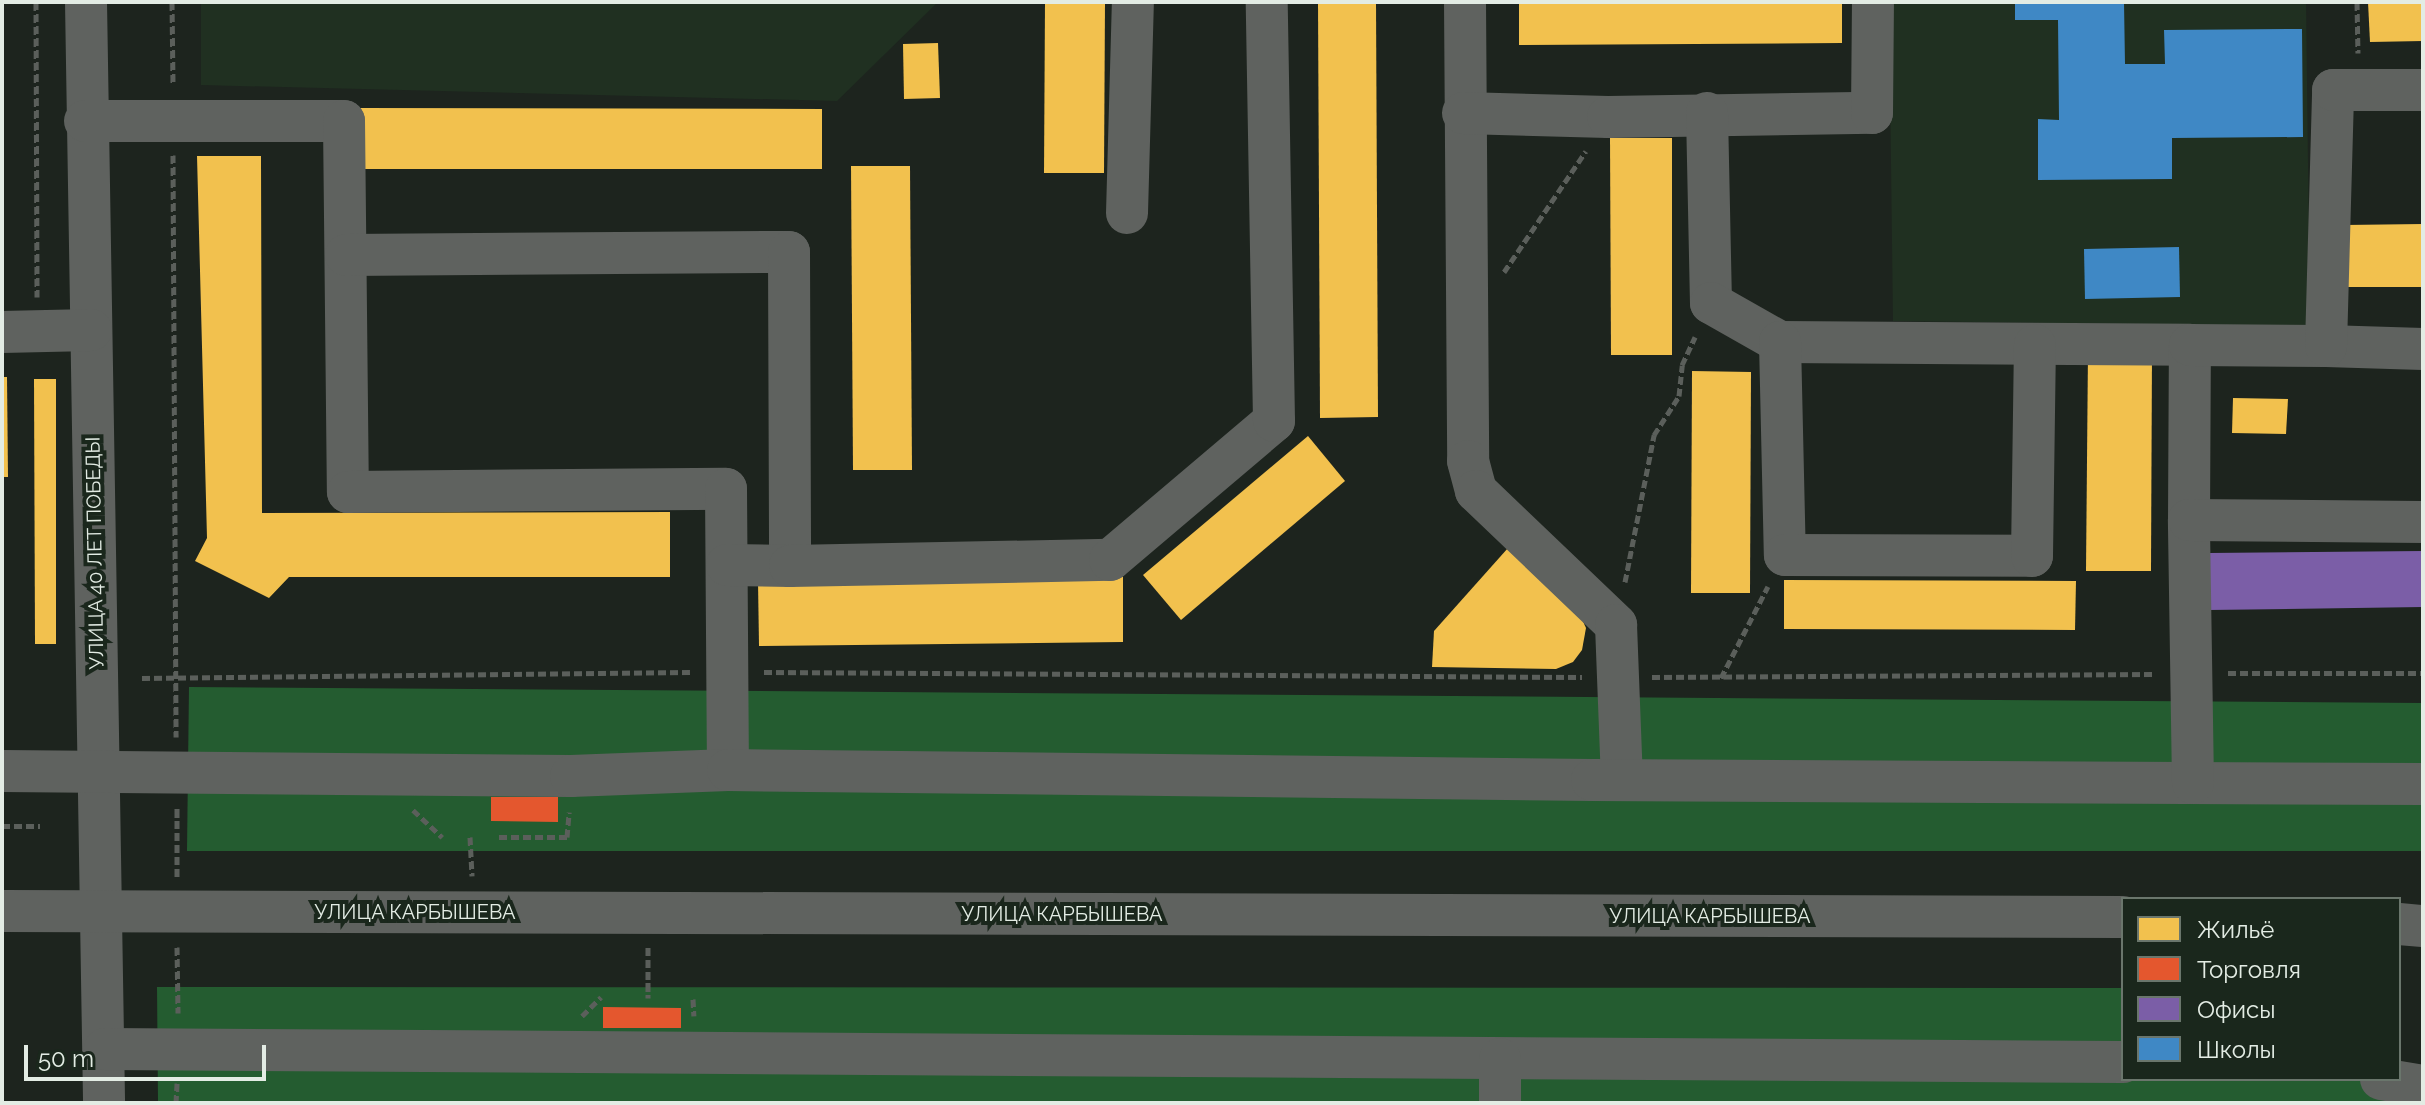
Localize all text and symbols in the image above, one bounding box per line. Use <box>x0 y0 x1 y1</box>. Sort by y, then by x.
street label: УЛИЦА 40 ЛЕТ ПОБЕДЫ <box>81 436 109 670</box>
legend <box>2121 897 2401 1081</box>
street label: УЛИЦА КАРБЫШЕВА <box>314 900 516 924</box>
street label: УЛИЦА КАРБЫШЕВА <box>961 902 1163 926</box>
street label: УЛИЦА КАРБЫШЕВА <box>1609 904 1811 928</box>
text: Жильё <box>2197 915 2274 944</box>
text: Торговля <box>2197 955 2301 984</box>
text: Офисы <box>2197 995 2275 1024</box>
scale bar <box>28 1029 270 1079</box>
text: Школы <box>2197 1035 2276 1064</box>
text: 50 m <box>38 1044 94 1073</box>

